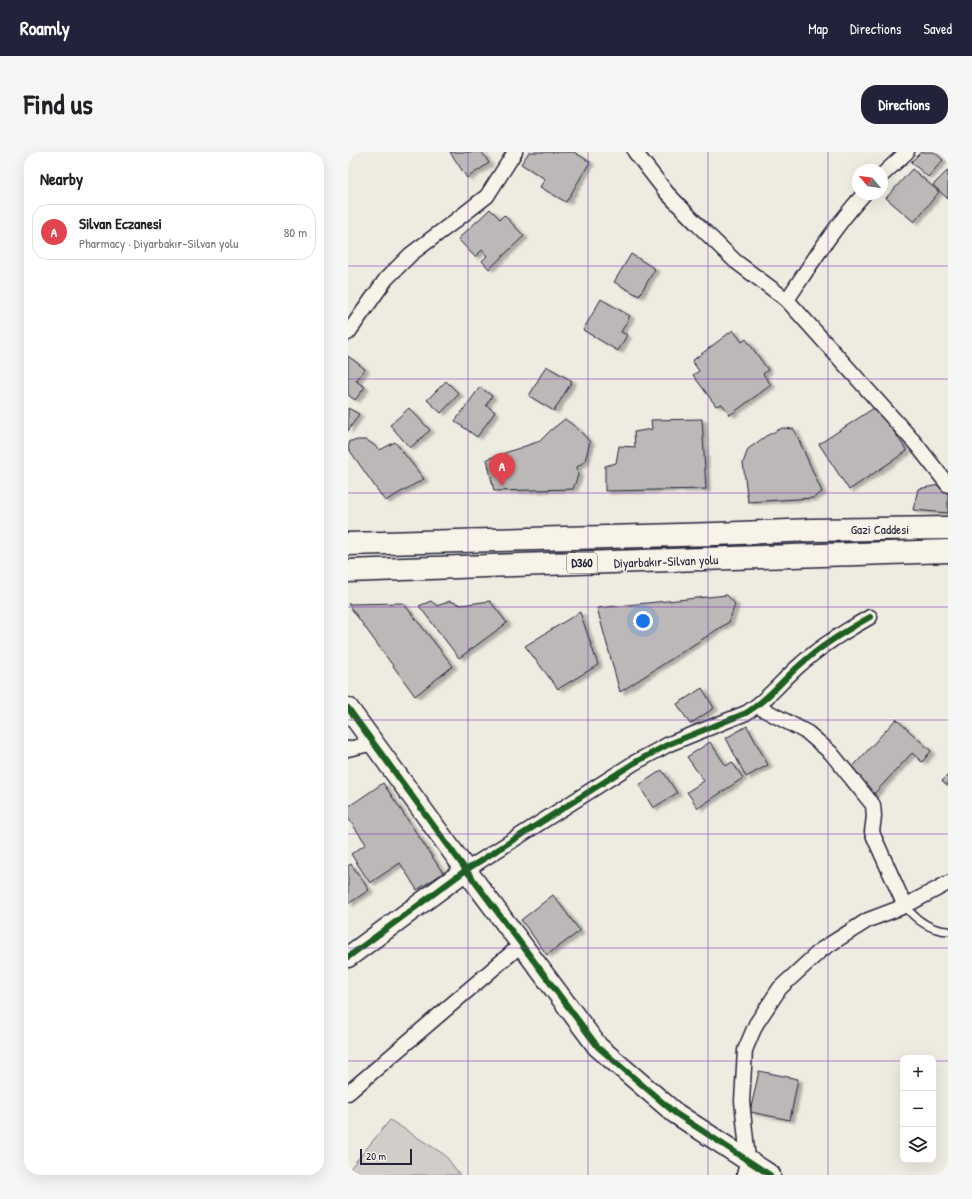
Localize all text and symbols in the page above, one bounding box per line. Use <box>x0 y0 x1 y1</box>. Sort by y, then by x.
text: Roamly <box>20 15 70 41</box>
text: Map <box>808 19 828 38</box>
text: Directions <box>850 19 901 38</box>
text: Saved <box>923 19 952 38</box>
text: Find us <box>24 85 93 123</box>
button: Directions <box>861 85 948 124</box>
north arrow <box>852 164 888 200</box>
text: Nearby <box>40 167 83 190</box>
text: Silvan Eczanesi <box>79 213 162 234</box>
text: A <box>51 223 57 241</box>
text: 80 m <box>284 223 307 241</box>
text: Pharmacy · Diyarbakır-Silvan yolu <box>79 234 238 252</box>
pin: A <box>489 453 515 486</box>
street label: Gazi Caddesi <box>851 520 909 538</box>
street label: Diyarbakır-Silvan yolu <box>613 550 719 572</box>
road number: D360 <box>567 553 597 573</box>
your location <box>633 611 653 631</box>
map controls <box>900 1055 936 1163</box>
button: + <box>900 1055 936 1091</box>
button: − <box>900 1091 936 1127</box>
button: layers <box>900 1127 936 1163</box>
scale bar <box>360 1147 412 1166</box>
text: 20 m <box>366 1149 386 1163</box>

